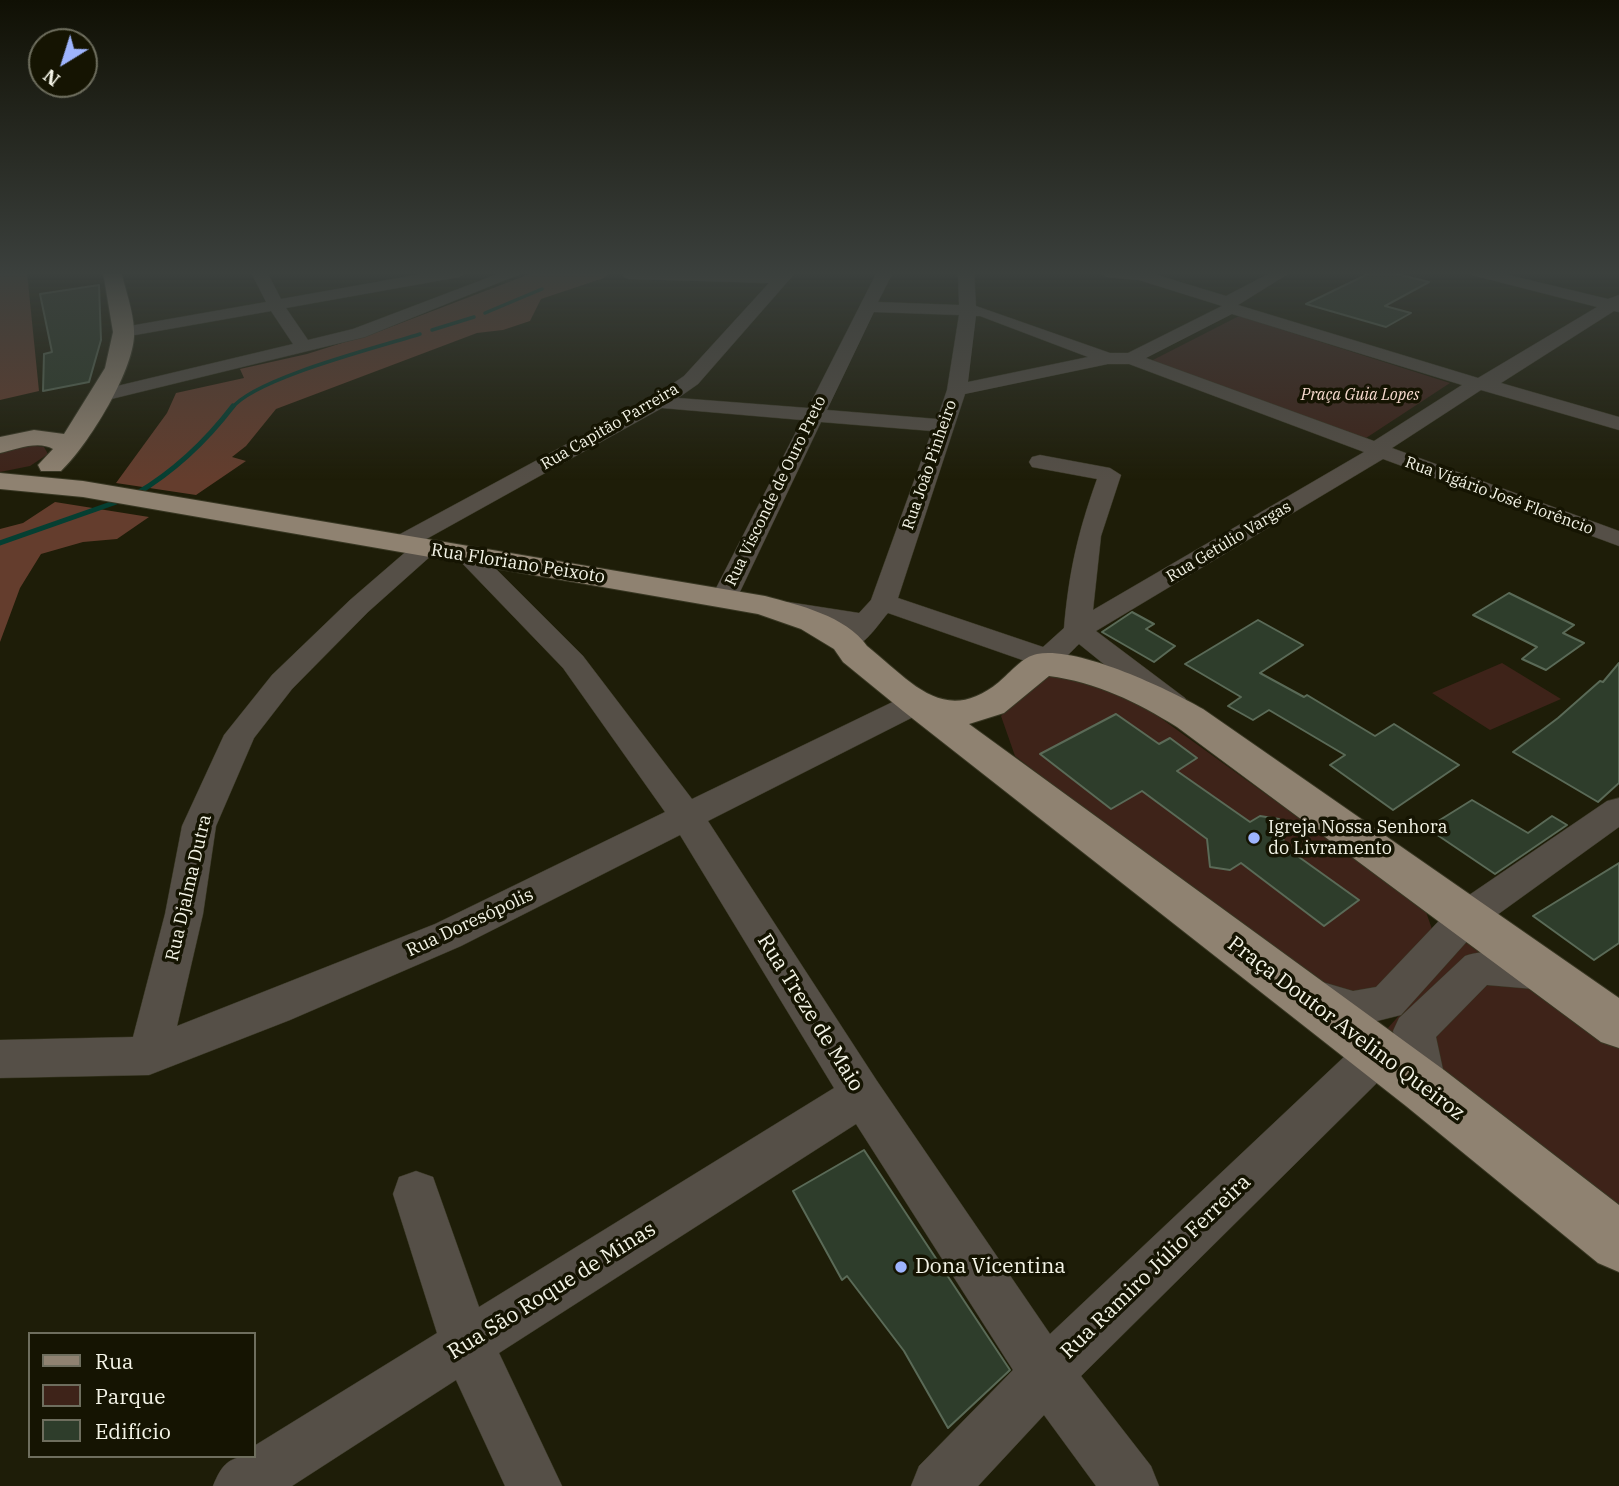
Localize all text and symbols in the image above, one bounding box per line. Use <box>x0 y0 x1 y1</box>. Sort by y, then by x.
north arrow <box>28 28 98 98</box>
text: N <box>38 64 65 92</box>
street label: Rua Capitão Parreira <box>538 380 682 474</box>
park label: Praça Guia Lopes <box>1301 385 1419 405</box>
street label: Rua Visconde de Ouro Preto <box>722 393 830 589</box>
street label: Rua João Pinheiro <box>899 398 961 532</box>
street label: Rua Vigário José Florêncio <box>1402 453 1596 539</box>
street label: Rua Getúlio Vargas <box>1163 497 1295 587</box>
street label: Rua Floriano Peixoto <box>429 540 607 588</box>
street label: Rua Djalma Dutra <box>162 813 216 963</box>
place label: Igreja Nossa Senhora do Livramento <box>1268 817 1448 860</box>
marker: Igreja Nossa Senhora do Livramento <box>1246 830 1262 846</box>
street label: Rua Doresópolis <box>403 884 537 962</box>
street label: Rua Treze de Maio <box>751 930 869 1096</box>
street label: Praça Doutor Avelino Queiroz <box>1222 931 1470 1127</box>
street label: Rua Ramiro Júlio Ferreira <box>1056 1170 1256 1364</box>
street label: Rua São Roque de Minas <box>443 1217 661 1365</box>
place label: Dona Vicentina <box>915 1254 1066 1280</box>
marker: Dona Vicentina <box>893 1259 909 1275</box>
legend <box>28 1332 256 1458</box>
text: Rua <box>95 1347 133 1375</box>
text: Parque <box>95 1382 165 1410</box>
text: Edifício <box>95 1417 171 1445</box>

